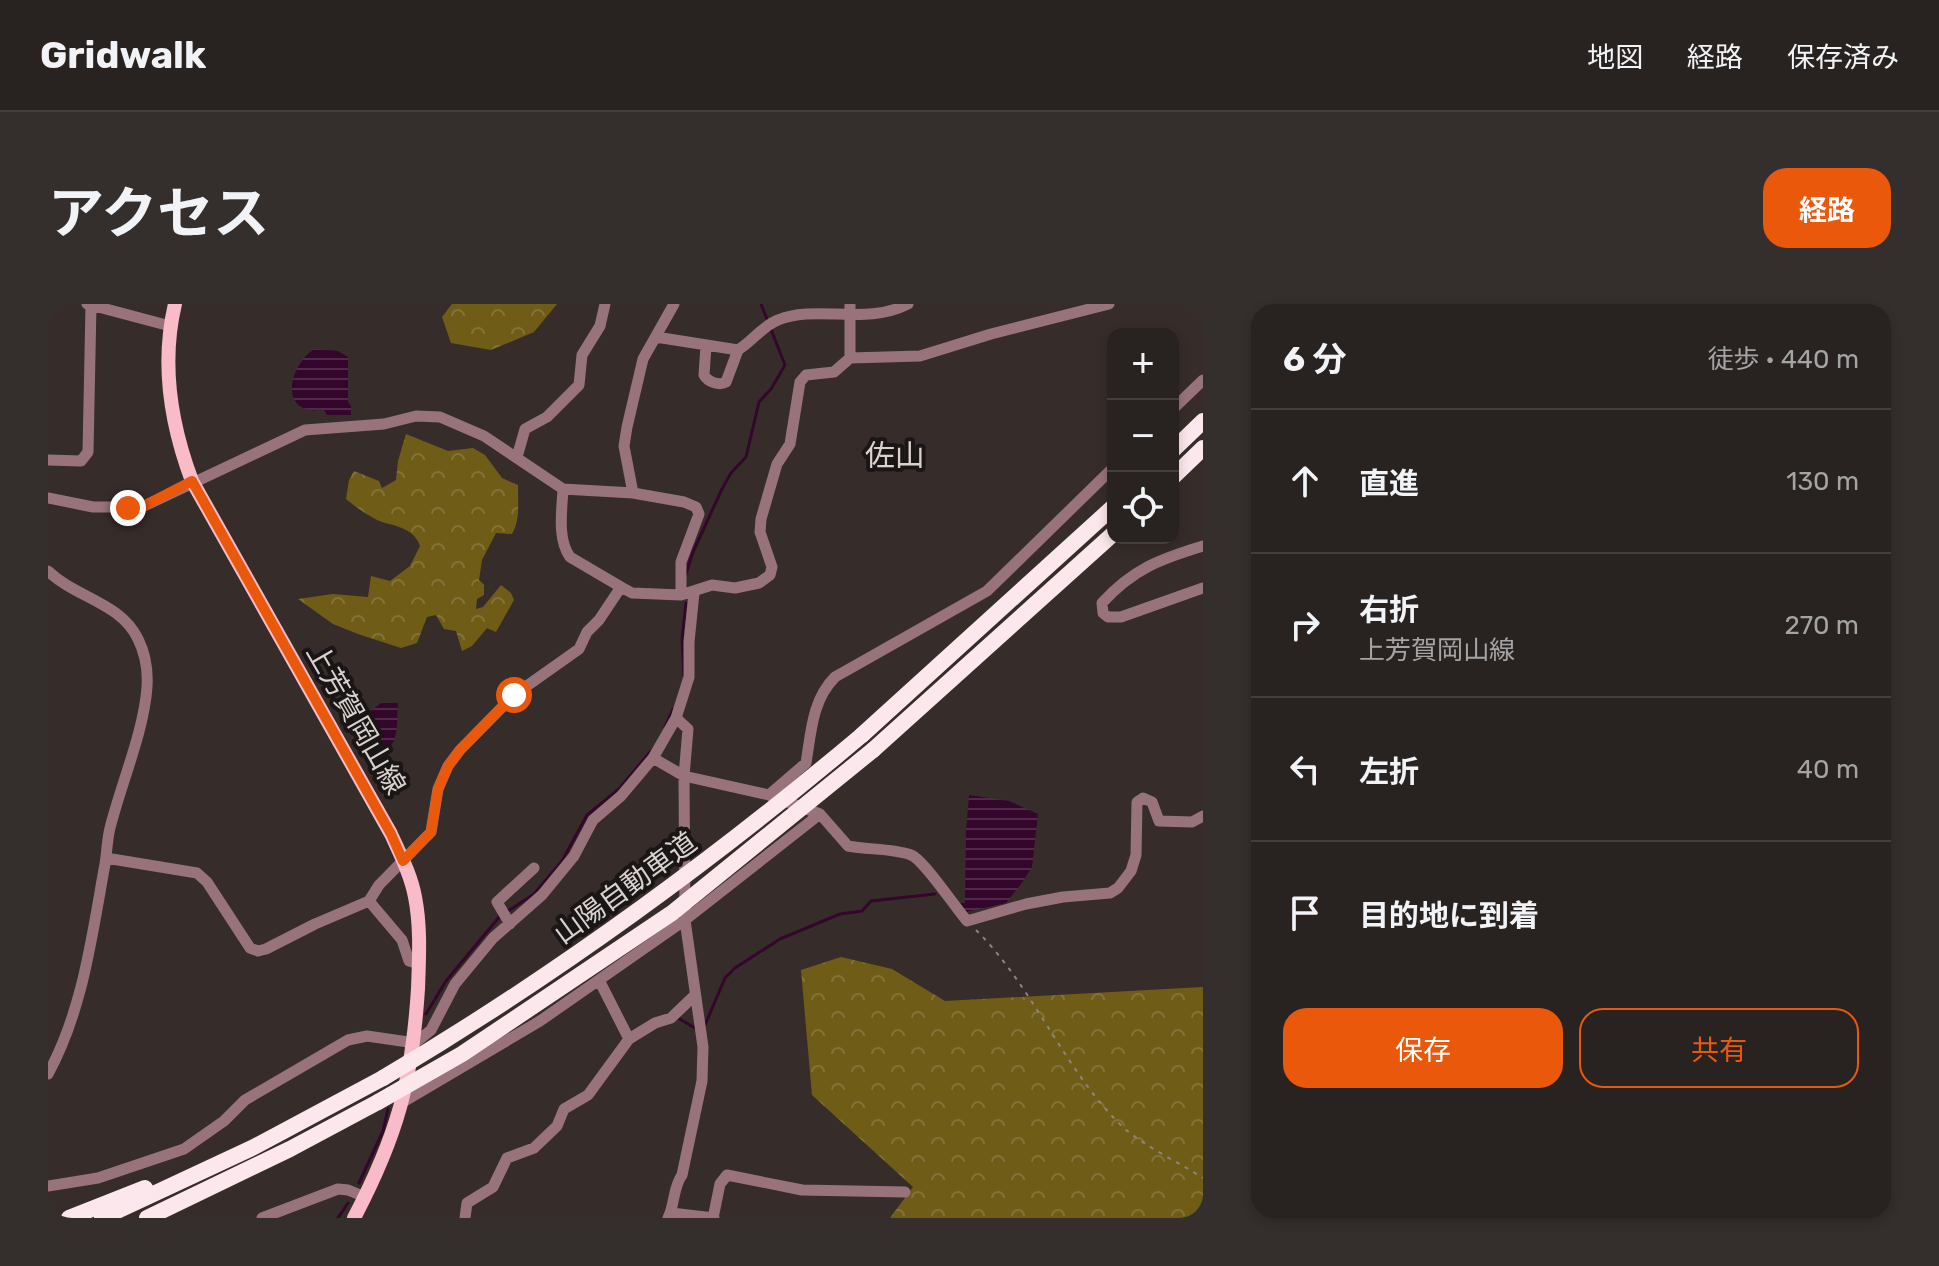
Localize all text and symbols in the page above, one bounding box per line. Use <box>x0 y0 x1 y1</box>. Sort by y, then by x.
text: Gridwalk <box>40 32 206 78</box>
text: 地図 <box>1587 41 1643 74</box>
text: 経路 <box>1687 41 1743 74</box>
text: 保存済み <box>1787 41 1899 74</box>
button: 経路 <box>1763 168 1891 248</box>
text: アクセス <box>48 181 269 247</box>
map controls <box>1107 328 1179 544</box>
button: + <box>1107 328 1179 400</box>
text: 6 分 <box>1283 339 1346 380</box>
text: 徒歩 · 440 m <box>1707 344 1859 375</box>
button: − <box>1107 400 1179 472</box>
district label: 佐山 <box>865 438 925 474</box>
icon: ahead <box>1283 459 1327 503</box>
text: 直進 <box>1359 466 1419 502</box>
text: 130 m <box>1786 466 1859 497</box>
button: locate <box>1107 472 1179 544</box>
route end <box>110 490 146 526</box>
text: 右折 <box>1359 592 1419 628</box>
icon: right <box>1283 603 1327 647</box>
text: 270 m <box>1784 610 1859 641</box>
text: 上芳賀岡山線 <box>1359 635 1515 666</box>
street label: 上芳賀岡山線 <box>300 638 412 800</box>
route start <box>496 677 532 713</box>
icon: left <box>1283 747 1327 791</box>
text: 左折 <box>1359 754 1419 790</box>
text: 40 m <box>1797 754 1859 785</box>
street label: 山陽自動車道 <box>547 825 703 951</box>
icon: arrive <box>1283 891 1327 935</box>
text: 目的地に到着 <box>1359 898 1539 934</box>
button: 保存 <box>1283 1008 1563 1088</box>
button: 共有 <box>1579 1008 1859 1088</box>

